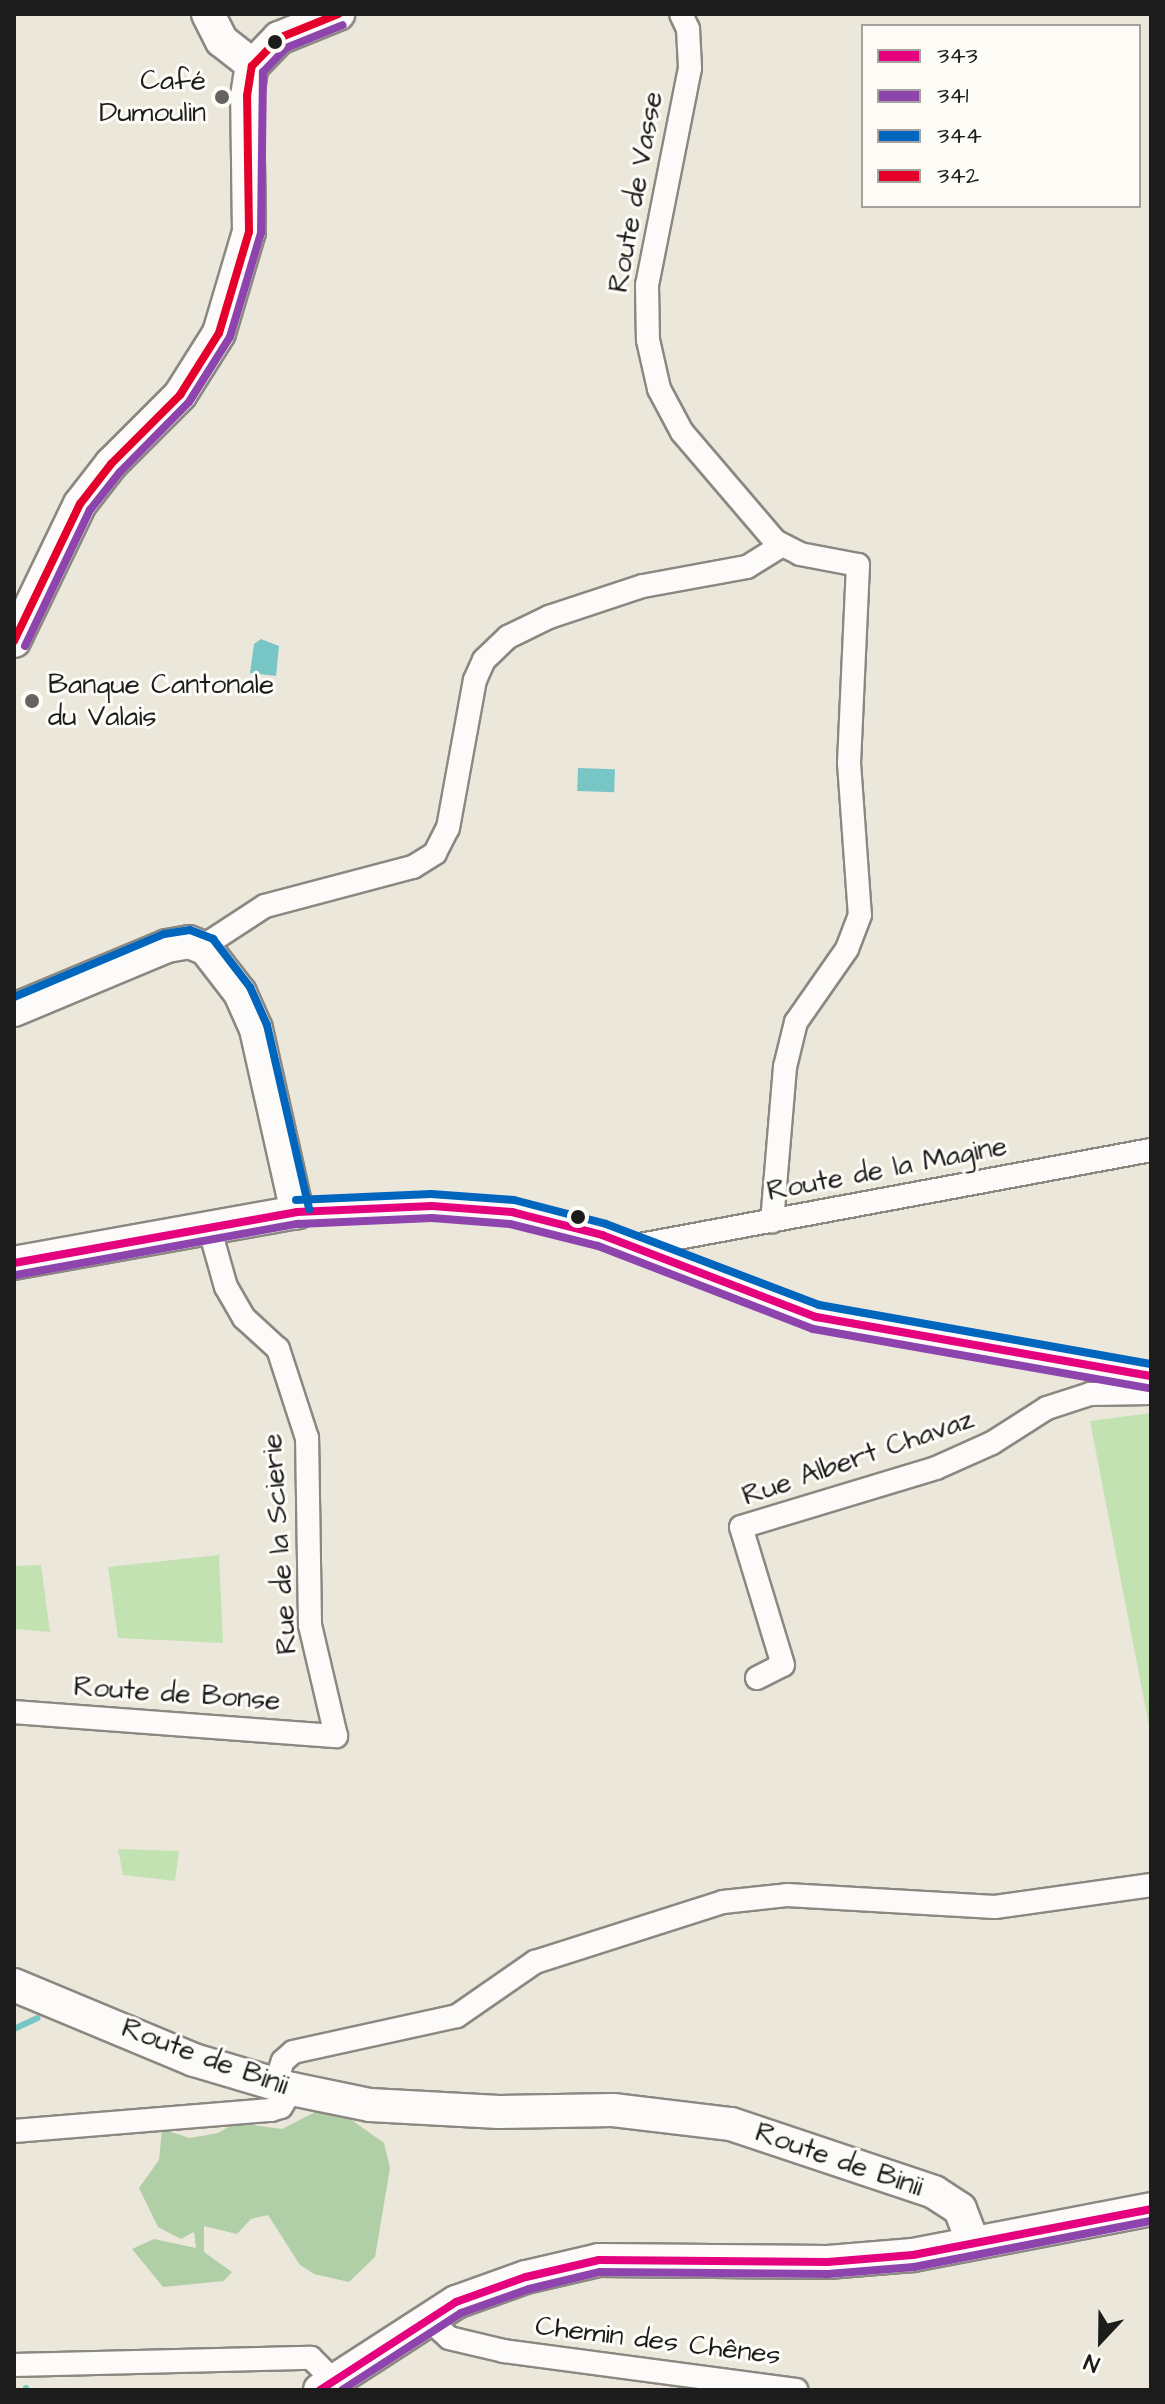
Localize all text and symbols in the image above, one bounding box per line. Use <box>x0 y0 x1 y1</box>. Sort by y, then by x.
legend <box>861 24 1141 208</box>
unlabelled marker <box>267 34 283 50</box>
text: 343 <box>937 39 978 73</box>
place label: Café Dumoulin <box>99 64 206 130</box>
text: 341 <box>937 79 969 113</box>
marker: Café Dumoulin <box>213 88 231 106</box>
street label: Route de Vasse <box>602 89 670 295</box>
text: 344 <box>937 119 982 153</box>
text: 342 <box>937 159 979 193</box>
place label: Banque Cantonale du Valais <box>48 668 274 734</box>
marker: Banque Cantonale du Valais <box>23 692 41 710</box>
street label: Route de la Magine <box>764 1129 1010 1209</box>
unlabelled marker <box>570 1209 586 1225</box>
street label: Rue Albert Chavaz <box>738 1403 978 1513</box>
street label: Rue de la Scierie <box>256 1433 304 1655</box>
street label: Route de Bonse <box>72 1670 282 1718</box>
street label: Route de Binii <box>117 2011 293 2103</box>
street label: Route de Binii <box>751 2116 927 2204</box>
north arrow <box>1061 2300 1141 2380</box>
street label: Chemin des Chênes <box>533 2309 783 2373</box>
text: N <box>1080 2346 1104 2380</box>

